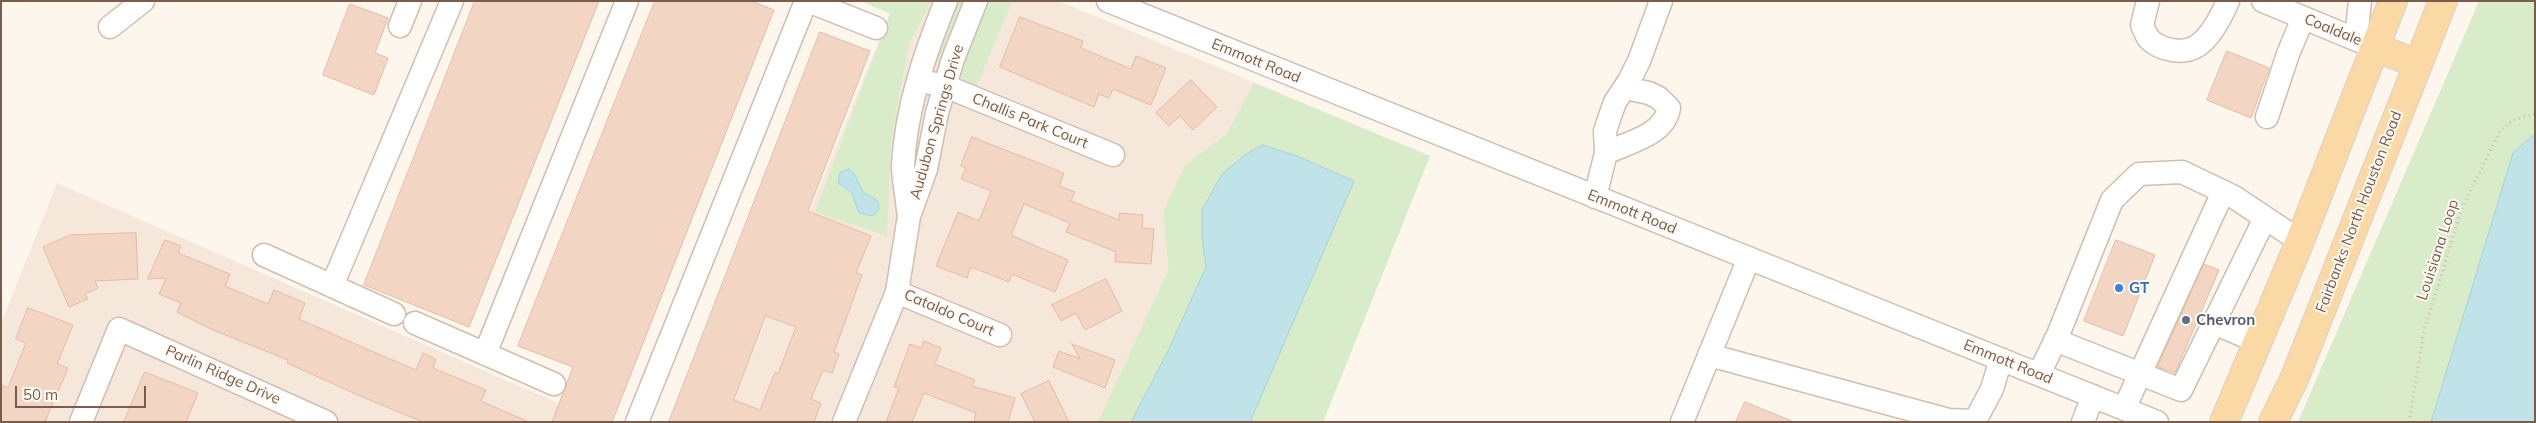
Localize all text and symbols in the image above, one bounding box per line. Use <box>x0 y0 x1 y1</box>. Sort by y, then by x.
street label: Coaldale <box>2302 10 2364 50</box>
street label: Emmott Road <box>1209 35 1303 87</box>
street label: Audubon Springs Drive <box>906 42 968 202</box>
street label: Challis Park Court <box>969 89 1091 153</box>
street label: Fairbanks North Houston Road <box>2312 109 2406 315</box>
street label: Emmott Road <box>1585 186 1679 238</box>
street label: Louisiana Loop <box>2413 197 2463 303</box>
place label: GT <box>2129 279 2149 297</box>
marker: GT <box>2113 282 2125 294</box>
street label: Cataldo Court <box>901 286 997 340</box>
place label: Chevron <box>2196 311 2255 329</box>
marker: Chevron <box>2180 314 2192 326</box>
street label: Emmott Road <box>1961 336 2055 388</box>
street label: Parlin Ridge Drive <box>163 342 283 408</box>
scale bar <box>18 376 149 408</box>
text: 50 m <box>23 385 58 404</box>

